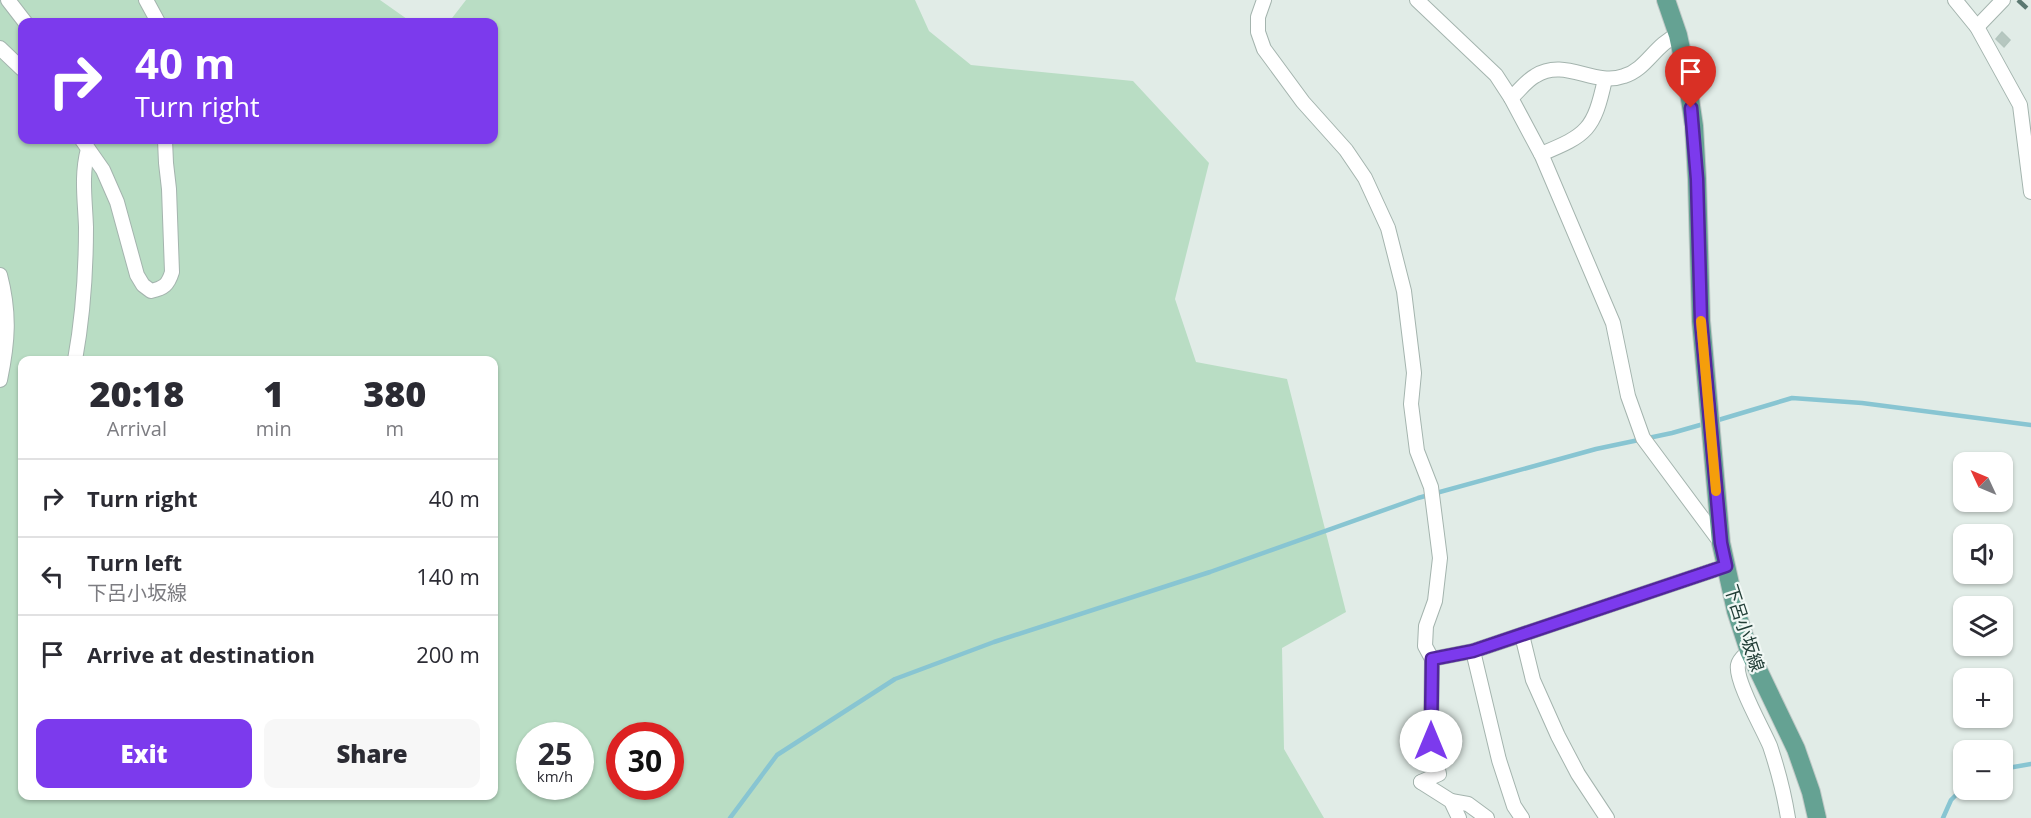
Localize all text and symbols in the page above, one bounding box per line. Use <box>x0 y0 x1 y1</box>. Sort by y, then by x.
text: 40 m <box>135 34 235 91</box>
icon: right <box>36 42 114 120</box>
pin <box>1665 46 1716 108</box>
icon: arrive <box>1674 55 1707 88</box>
text: Turn right <box>135 88 260 125</box>
text: 20:18 <box>90 369 184 418</box>
text: 1 <box>263 369 284 418</box>
text: 380 <box>363 369 426 418</box>
text: Arrival <box>107 415 167 442</box>
text: min <box>256 415 292 442</box>
text: m <box>386 415 404 442</box>
north arrow <box>1953 452 2013 512</box>
map controls <box>1953 452 2013 800</box>
icon: right <box>36 482 69 515</box>
text: Turn right <box>87 483 198 513</box>
text: 40 m <box>429 483 480 513</box>
button: sound <box>1953 524 2013 584</box>
text: Turn left <box>87 547 182 577</box>
icon: left <box>36 560 69 593</box>
text: 140 m <box>416 561 480 591</box>
text: 下呂小坂線 <box>87 579 187 606</box>
street label: 下呂小坂線 <box>1720 581 1770 675</box>
button: layers <box>1953 596 2013 656</box>
icon: arrive <box>36 638 69 671</box>
text: Arrive at destination <box>87 639 315 669</box>
text: 200 m <box>416 639 480 669</box>
button: + <box>1953 668 2013 728</box>
position arrow <box>1399 709 1463 773</box>
button: Exit <box>36 719 252 788</box>
button: Share <box>264 719 480 788</box>
speed limit sign: 30 <box>606 722 684 800</box>
text: 25 <box>538 733 572 774</box>
button: − <box>1953 740 2013 800</box>
text: km/h <box>537 766 573 786</box>

